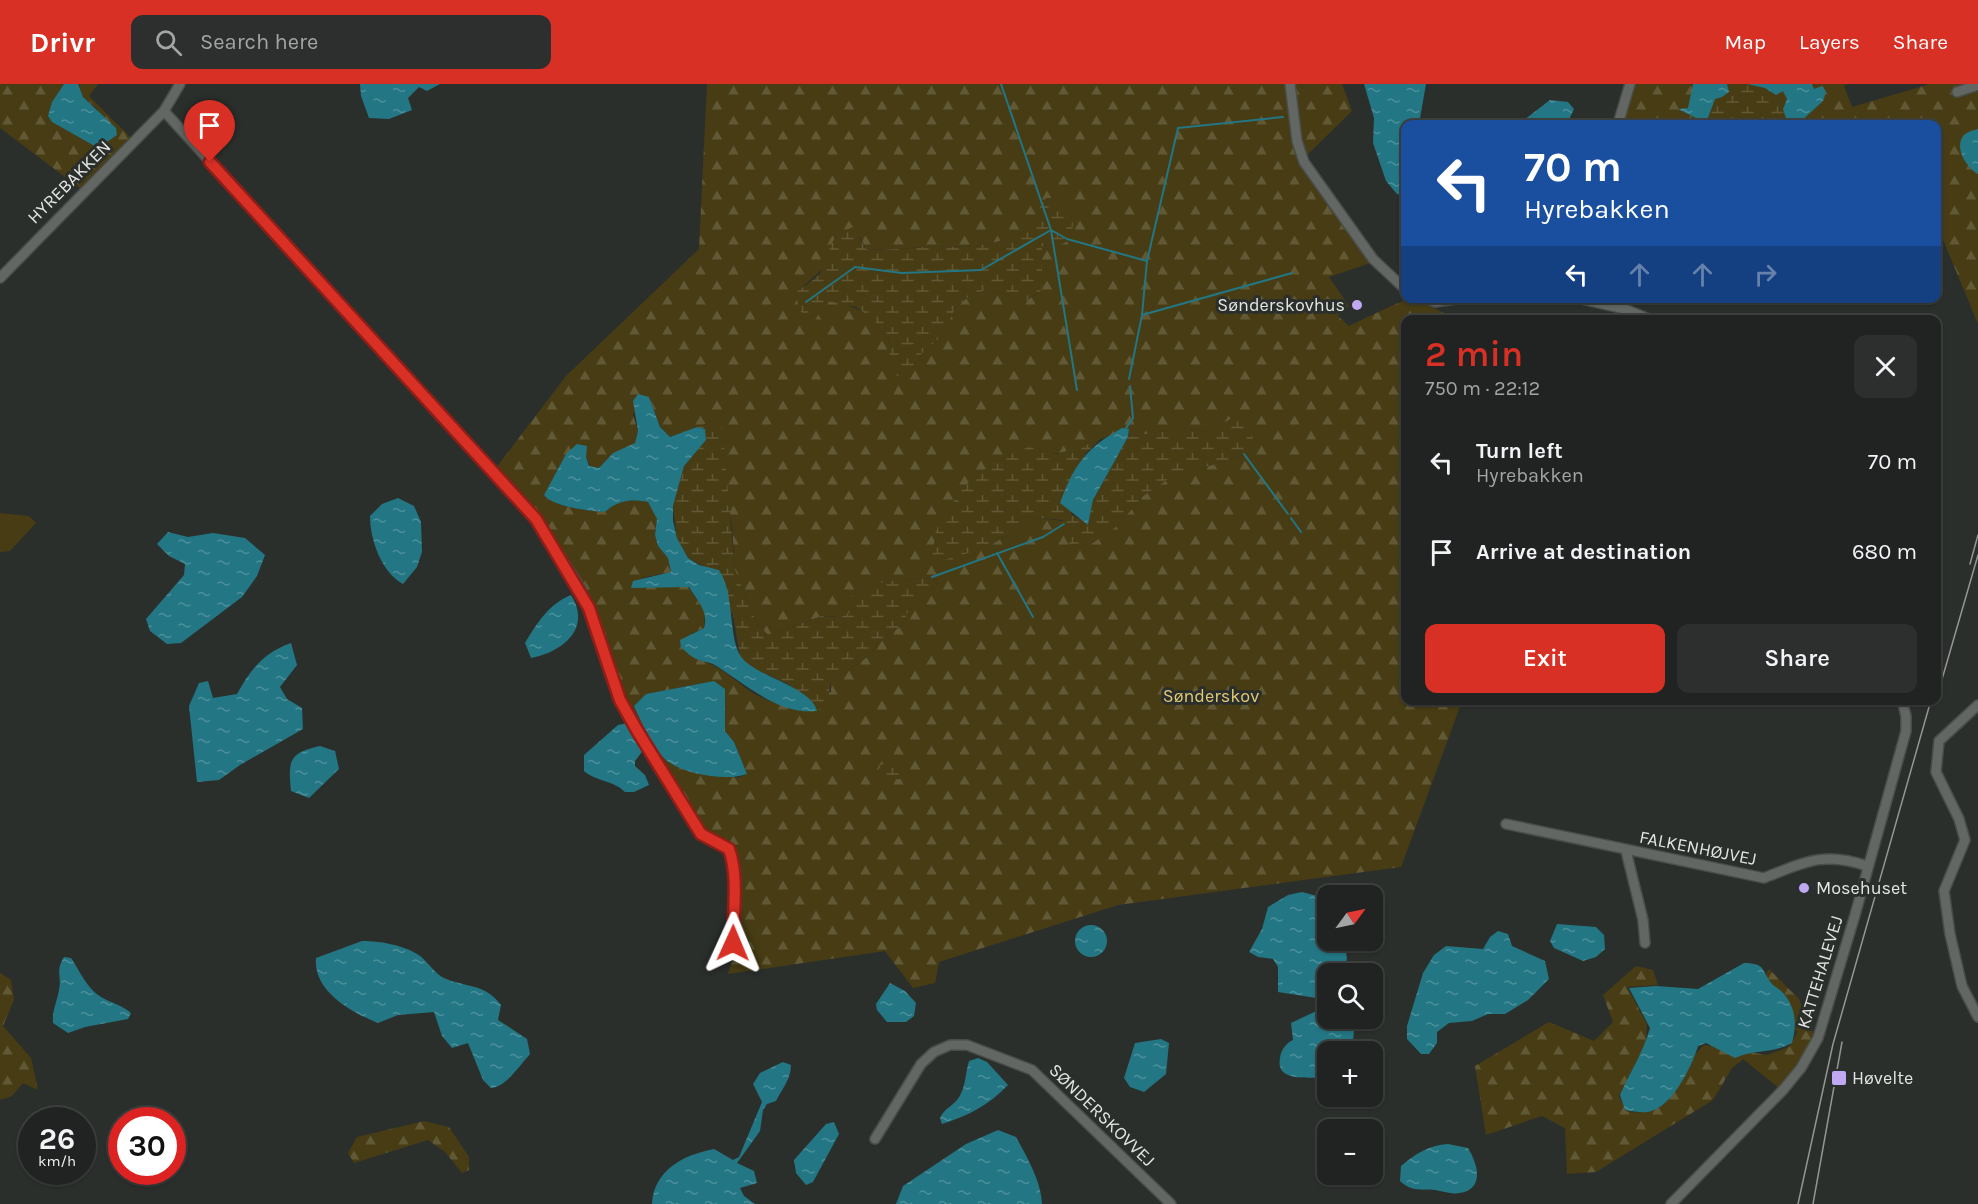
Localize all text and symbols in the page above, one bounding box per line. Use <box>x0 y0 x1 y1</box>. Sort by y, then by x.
search box <box>131 15 551 69</box>
text: Drivr <box>30 26 95 59</box>
icon: search <box>152 26 185 59</box>
text: Search here <box>200 29 318 55</box>
text: Map <box>1724 30 1766 54</box>
text: Layers <box>1799 30 1860 54</box>
text: Share <box>1893 30 1948 54</box>
pin <box>184 100 235 162</box>
icon: arrive <box>193 109 226 142</box>
street label: HYREBAKKEN <box>23 136 115 228</box>
text: 70 m <box>1524 142 1622 192</box>
icon: left <box>1425 144 1503 222</box>
text: Hyrebakken <box>1524 193 1670 225</box>
icon: left <box>1560 258 1593 291</box>
icon: ahead <box>1623 258 1656 291</box>
icon: ahead <box>1686 258 1719 291</box>
icon: right <box>1749 258 1782 291</box>
place label: Sønderskovhus <box>1217 294 1345 316</box>
marker: Sønderskovhus <box>1350 298 1364 312</box>
text: 2 min <box>1425 333 1523 375</box>
button: close <box>1854 335 1917 398</box>
text: 750 m · 22:12 <box>1425 377 1540 400</box>
text: Turn left <box>1476 438 1563 464</box>
icon: left <box>1425 446 1458 479</box>
text: 70 m <box>1868 449 1917 475</box>
text: Hyrebakken <box>1476 464 1584 487</box>
icon: arrive <box>1425 536 1458 569</box>
text: Arrive at destination <box>1476 539 1691 565</box>
text: 680 m <box>1852 539 1917 565</box>
button: Exit <box>1425 624 1665 693</box>
button: Share <box>1677 624 1917 693</box>
park label: Sønderskov <box>1163 685 1259 707</box>
street label: FALKENHØJVEJ <box>1638 826 1758 870</box>
place label: Mosehuset <box>1816 877 1907 899</box>
marker: Mosehuset <box>1797 881 1811 895</box>
north arrow <box>1317 885 1383 951</box>
map controls <box>1317 885 1383 1185</box>
position arrow <box>701 911 765 975</box>
street label: KATTEHALEVEJ <box>1792 913 1848 1031</box>
button: search <box>1317 963 1383 1029</box>
button: + <box>1317 1041 1383 1107</box>
street label: SØNDERSKOVVEJ <box>1044 1059 1160 1171</box>
place label: Høvelte <box>1852 1067 1913 1089</box>
marker: Høvelte <box>1830 1069 1848 1087</box>
speed limit sign: 30 <box>108 1107 186 1185</box>
button: − <box>1317 1119 1383 1185</box>
text: 26 <box>39 1121 75 1157</box>
text: km/h <box>38 1152 76 1170</box>

